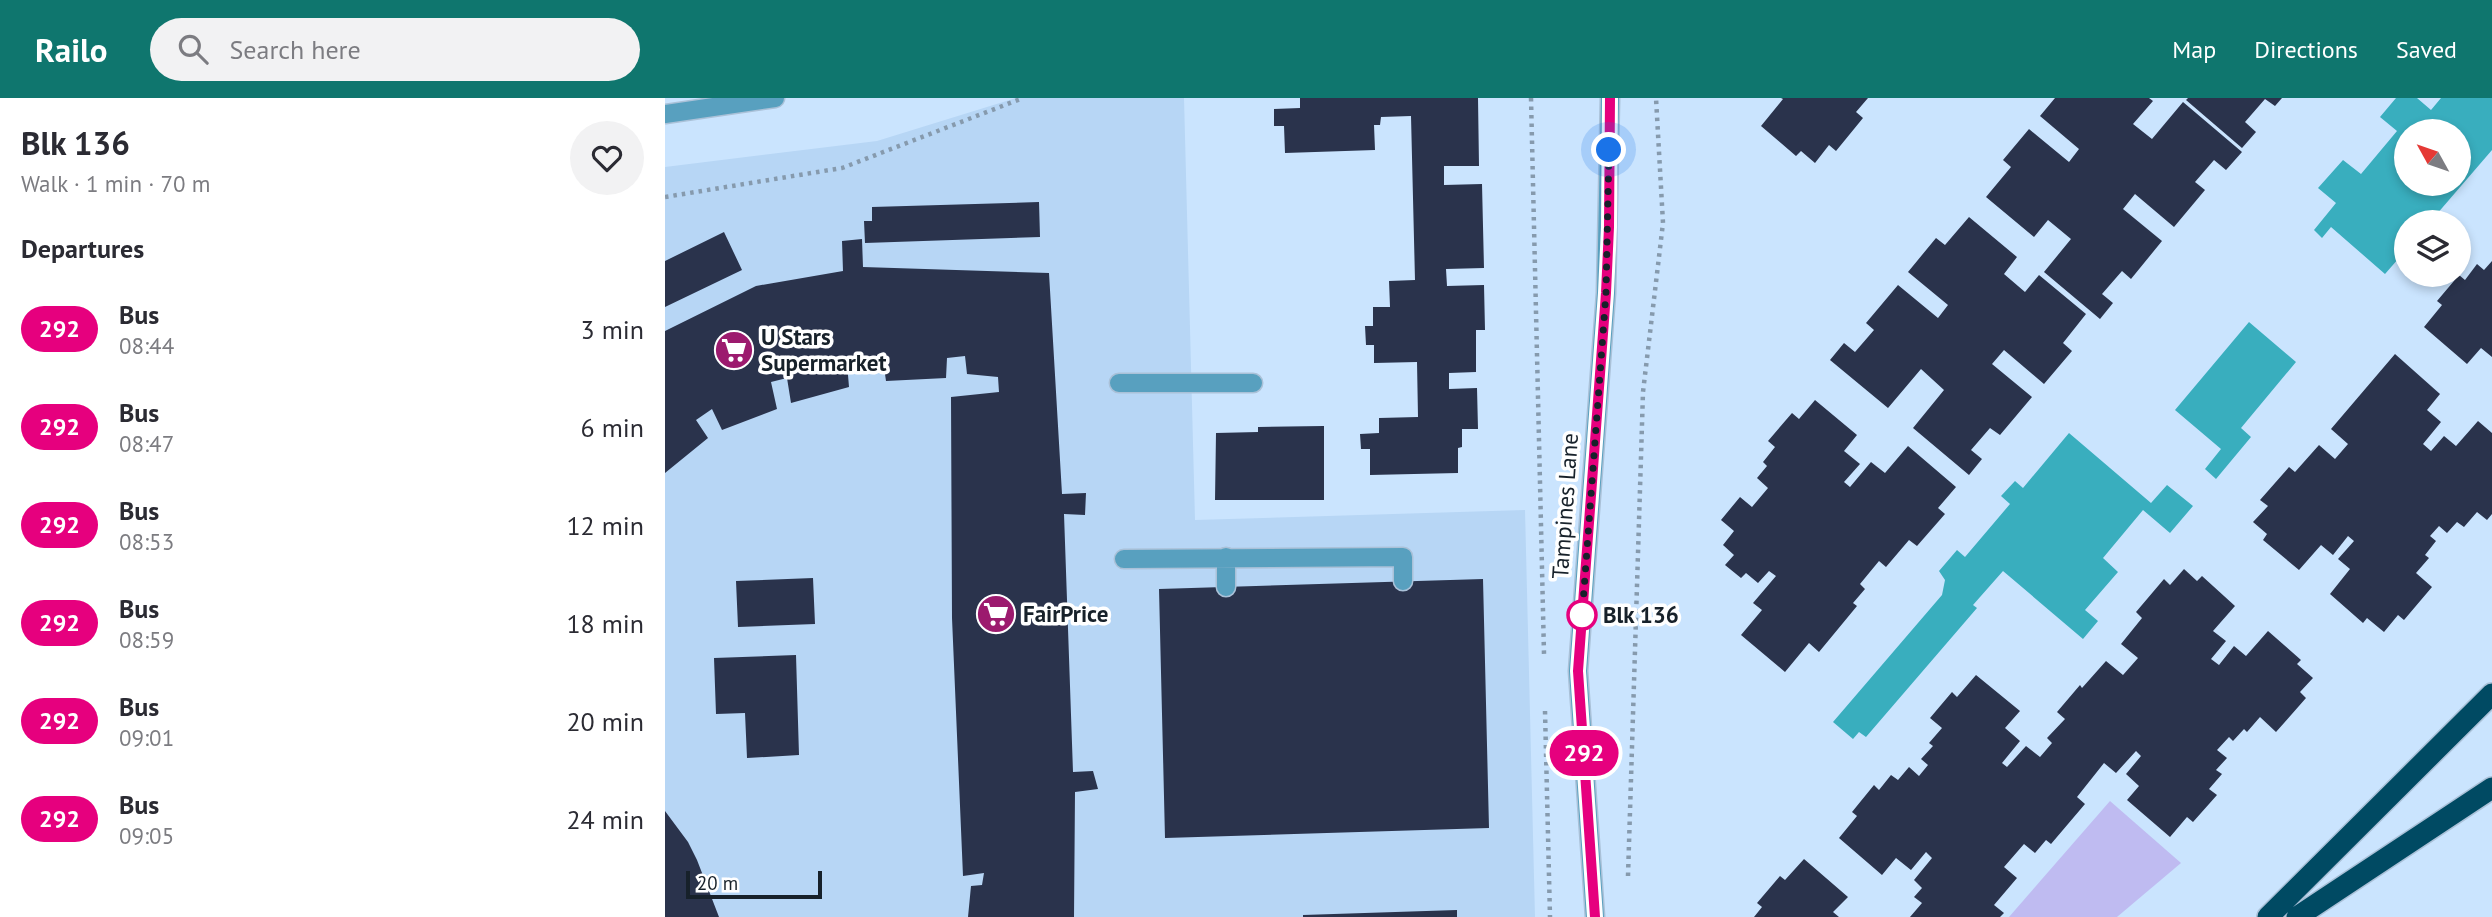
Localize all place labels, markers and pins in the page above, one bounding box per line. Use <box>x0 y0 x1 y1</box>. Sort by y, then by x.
place label: U Stars Supermarket <box>761 322 886 377</box>
supermarket icon: U Stars Supermarket <box>713 329 755 371</box>
supermarket icon: FairPrice <box>975 593 1017 635</box>
place label: FairPrice <box>1023 599 1108 628</box>
marker: Blk 136 <box>1567 600 1597 630</box>
place label: Blk 136 <box>1603 600 1679 629</box>

